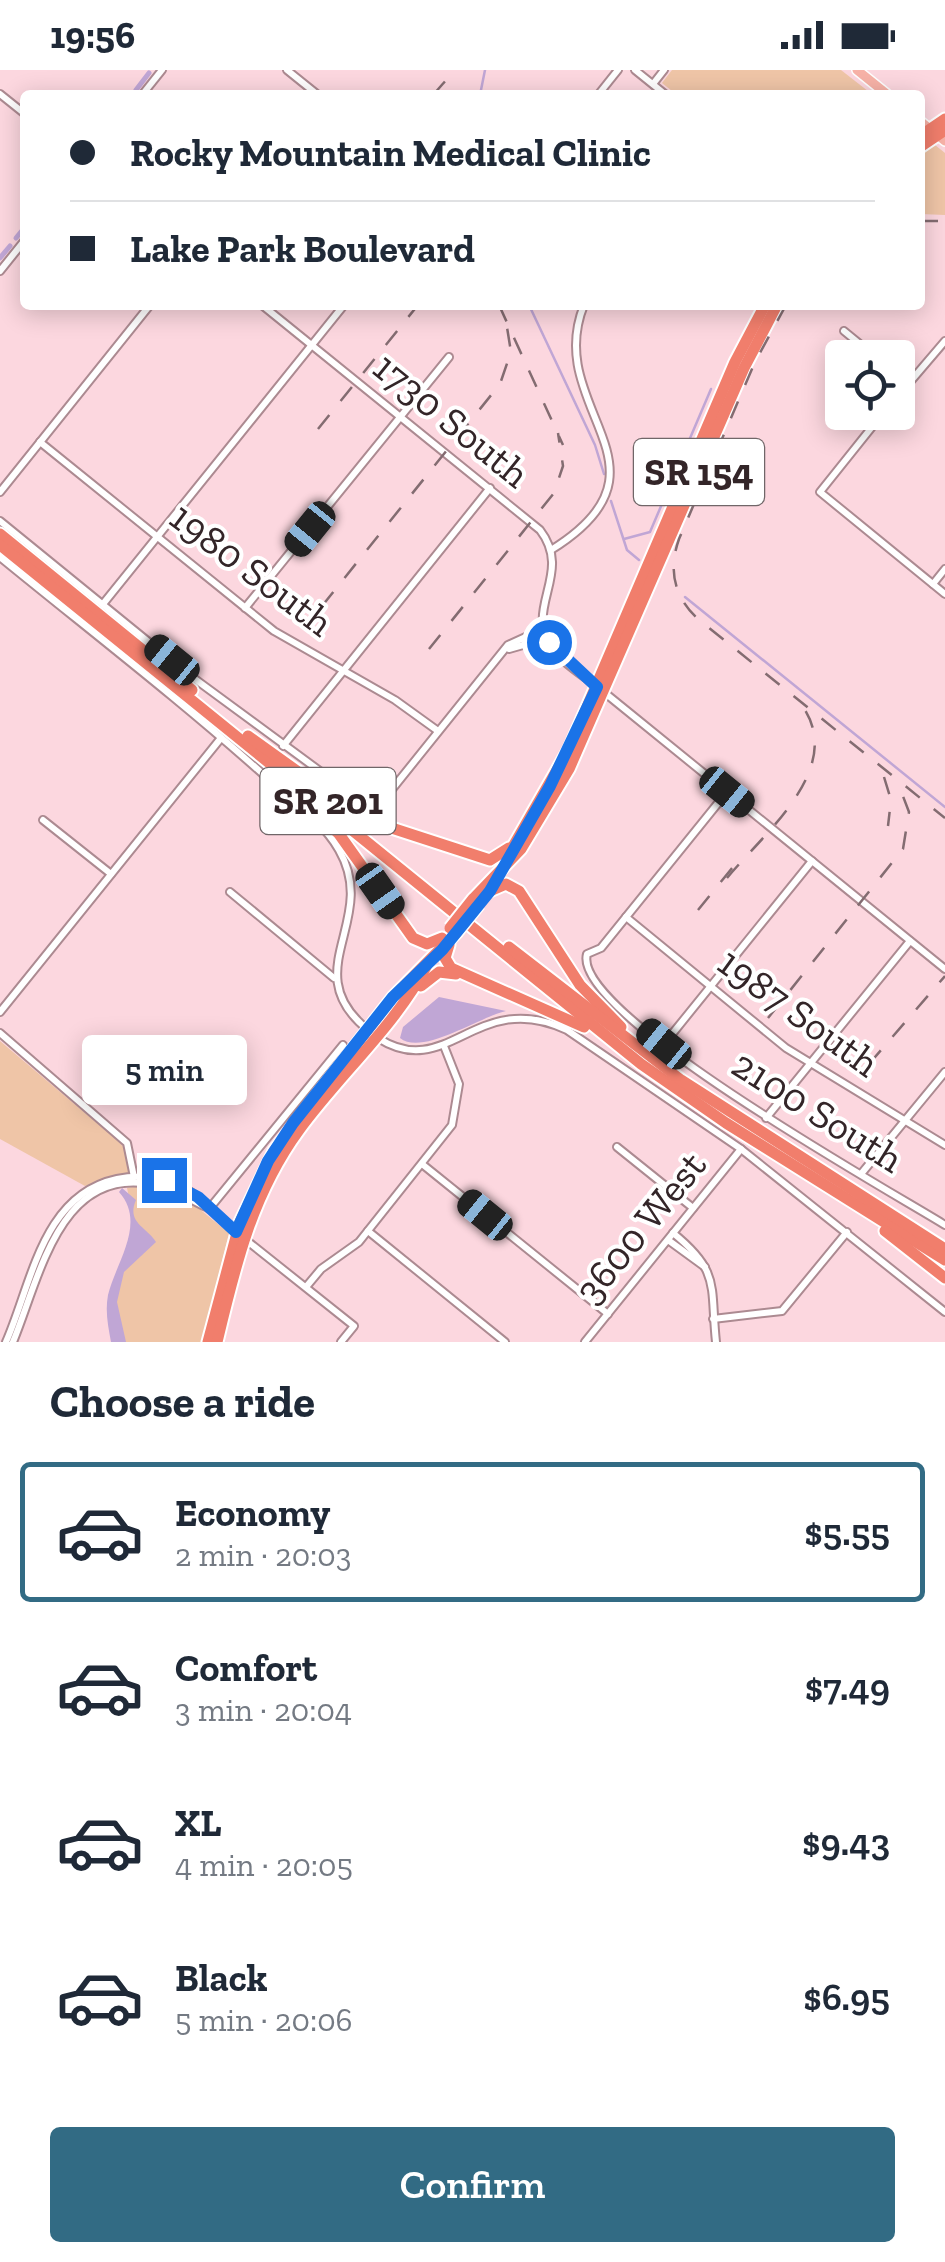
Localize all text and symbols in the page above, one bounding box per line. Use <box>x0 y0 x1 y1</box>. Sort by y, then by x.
text: 19:56 <box>50 12 135 58</box>
text: Rocky Mountain Medical Clinic <box>130 130 651 176</box>
text: Lake Park Boulevard <box>130 226 475 272</box>
map controls <box>825 340 915 430</box>
button: locate <box>825 340 915 430</box>
street label: 1730 South <box>364 343 540 498</box>
road number: SR 154 <box>634 439 764 505</box>
street label: 1980 South <box>161 492 344 646</box>
car <box>279 496 341 562</box>
route start <box>527 620 572 665</box>
car <box>139 629 205 691</box>
car <box>694 761 760 823</box>
road number: SR 201 <box>260 768 396 834</box>
car <box>351 858 409 924</box>
street label: 1987 South <box>709 937 889 1087</box>
car <box>631 1013 697 1075</box>
callout: 5 min <box>81 1035 246 1105</box>
street label: 2100 South <box>724 1040 913 1183</box>
text: 5 min <box>125 1051 204 1089</box>
street label: 3600 West <box>564 1141 716 1313</box>
route end <box>142 1158 187 1203</box>
car <box>452 1184 518 1246</box>
text: Choose a ride <box>50 1375 315 1429</box>
icon: car <box>55 1487 145 1577</box>
text: Economy <box>175 1490 330 1536</box>
text: $5.55 <box>804 1509 890 1555</box>
text: 2 min · 20:03 <box>175 1536 351 1574</box>
icon: car <box>55 1642 145 1732</box>
text: Comfort <box>175 1645 317 1691</box>
text: $7.49 <box>805 1664 890 1710</box>
text: 3 min · 20:04 <box>175 1691 352 1729</box>
icon: car <box>55 1797 145 1887</box>
text: XL <box>175 1800 222 1846</box>
text: $9.43 <box>802 1819 890 1865</box>
text: 4 min · 20:05 <box>175 1846 353 1884</box>
icon: car <box>55 1952 145 2042</box>
text: Black <box>175 1955 268 2001</box>
text: $6.95 <box>803 1974 890 2020</box>
text: 5 min · 20:06 <box>175 2001 353 2039</box>
button: Confirm <box>50 2127 895 2242</box>

